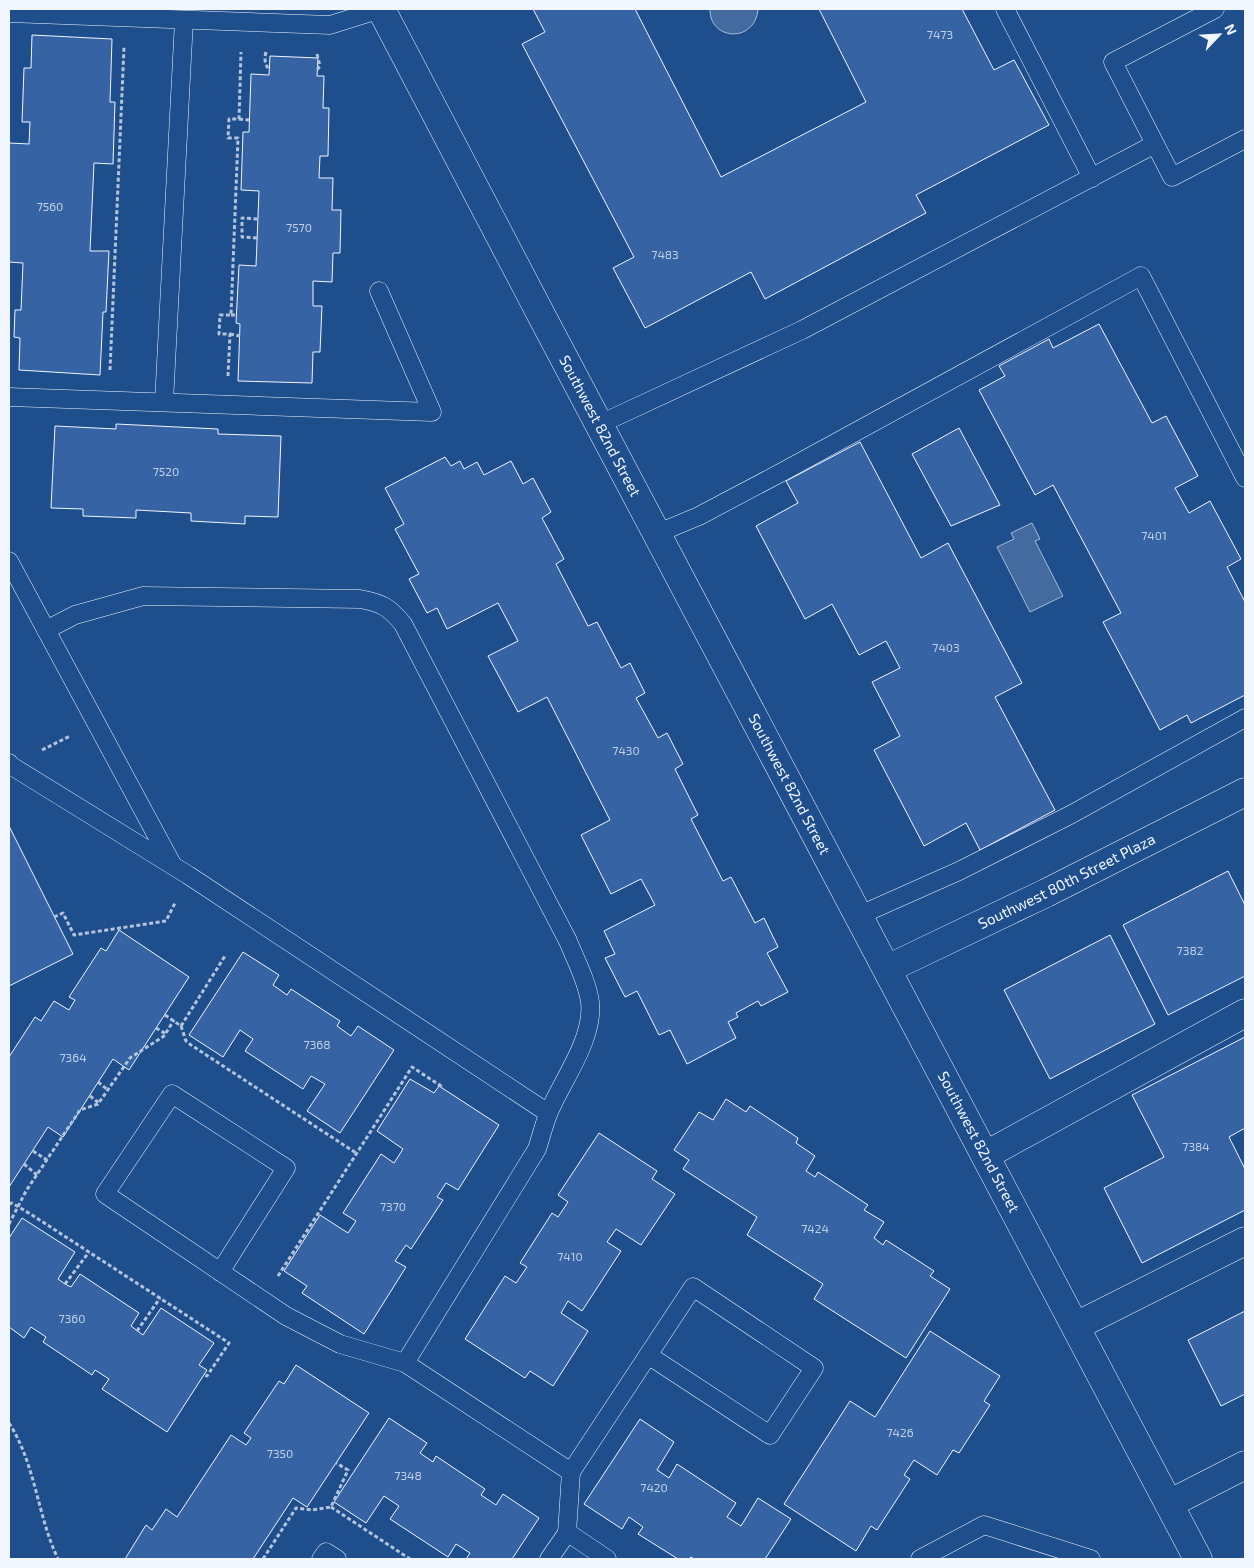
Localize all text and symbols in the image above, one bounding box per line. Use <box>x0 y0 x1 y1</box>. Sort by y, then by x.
north arrow <box>1194 10 1244 60</box>
text: N <box>1221 21 1241 37</box>
house number: 7473 <box>927 27 953 41</box>
house number: 7560 <box>37 199 63 213</box>
house number: 7570 <box>286 220 312 234</box>
house number: 7483 <box>651 247 679 261</box>
street label: Southwest 82nd Street <box>556 352 645 500</box>
house number: 7520 <box>153 464 179 478</box>
house number: 7401 <box>1141 528 1167 542</box>
house number: 7403 <box>932 640 960 654</box>
street label: Southwest 82nd Street <box>745 710 835 858</box>
house number: 7430 <box>612 743 640 757</box>
street label: Southwest 80th Street Plaza <box>975 829 1158 932</box>
house number: 7382 <box>1177 943 1204 957</box>
house number: 7368 <box>304 1037 330 1051</box>
house number: 7364 <box>59 1050 87 1064</box>
street label: Southwest 82nd Street <box>935 1068 1024 1216</box>
house number: 7384 <box>1182 1139 1210 1153</box>
house number: 7370 <box>380 1199 406 1213</box>
house number: 7424 <box>801 1221 829 1235</box>
house number: 7410 <box>557 1249 583 1263</box>
house number: 7360 <box>59 1311 85 1325</box>
house number: 7426 <box>886 1425 914 1439</box>
house number: 7350 <box>267 1446 293 1460</box>
house number: 7348 <box>394 1468 422 1482</box>
house number: 7420 <box>640 1480 668 1494</box>

